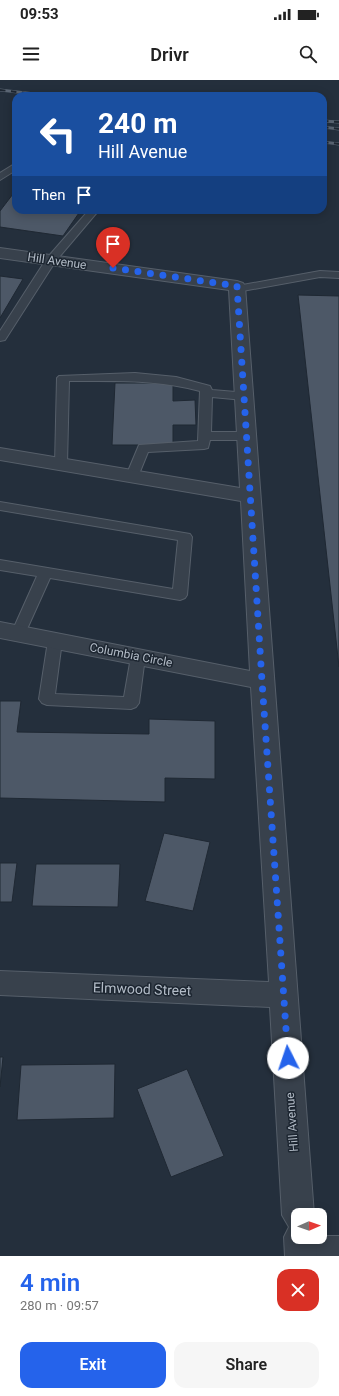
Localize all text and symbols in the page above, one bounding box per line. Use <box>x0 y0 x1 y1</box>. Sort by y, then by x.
text: 09:53 <box>20 5 59 23</box>
icon: menu <box>20 43 42 65</box>
icon: search <box>297 43 319 65</box>
text: Drivr <box>150 44 189 65</box>
text: 240 m <box>98 107 177 140</box>
icon: left <box>32 108 84 160</box>
text: Hill Avenue <box>98 141 187 162</box>
icon: arrive <box>73 184 95 206</box>
text: Then <box>32 186 65 204</box>
pin <box>96 227 130 268</box>
icon: arrive <box>102 233 124 255</box>
street label: Hill Avenue <box>27 250 87 272</box>
street label: Columbia Circle <box>88 640 174 670</box>
street label: Elmwood Street <box>93 979 192 999</box>
position arrow <box>267 1037 309 1079</box>
street label: Hill Avenue <box>283 1092 301 1152</box>
north arrow <box>291 1208 327 1244</box>
map controls <box>291 1208 327 1244</box>
text: 4 min <box>20 1269 80 1297</box>
button: close <box>277 1269 319 1311</box>
text: 280 m · 09:57 <box>20 1298 99 1313</box>
button: Exit <box>20 1342 166 1388</box>
button: Share <box>174 1342 319 1388</box>

